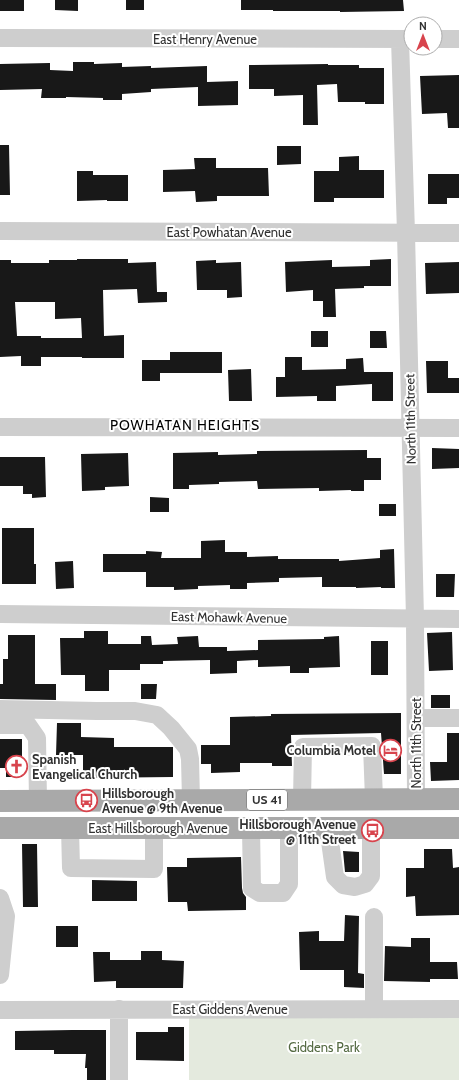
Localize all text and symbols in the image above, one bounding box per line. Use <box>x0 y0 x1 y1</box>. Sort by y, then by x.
north arrow <box>403 16 443 56</box>
text: N <box>419 19 427 33</box>
street label: East Henry Avenue <box>153 31 257 47</box>
street label: East Powhatan Avenue <box>166 224 292 240</box>
street label: North 11th Street <box>401 373 419 465</box>
district label: POWHATAN HEIGHTS <box>110 416 260 434</box>
street label: East Mohawk Avenue <box>171 608 288 626</box>
street label: North 11th Street <box>408 697 424 788</box>
hotel icon: Columbia Motel <box>378 737 404 763</box>
place label: Columbia Motel <box>286 742 377 758</box>
place label: Spanish Evangelical Church <box>32 751 137 782</box>
church icon: Spanish Evangelical Church <box>4 753 30 779</box>
place label: Hillsborough Avenue @ 9th Avenue <box>102 785 223 816</box>
bus stop icon: Hillsborough Avenue @ 9th Avenue <box>73 787 99 813</box>
road number: US 41 <box>247 790 287 810</box>
place label: Hillsborough Avenue @ 11th Street <box>239 816 357 847</box>
bus stop icon: Hillsborough Avenue @ 11th Street <box>359 818 385 844</box>
street label: East Hillsborough Avenue <box>88 820 228 836</box>
street label: East Giddens Avenue <box>172 1001 288 1017</box>
park label: Giddens Park <box>288 1039 360 1055</box>

